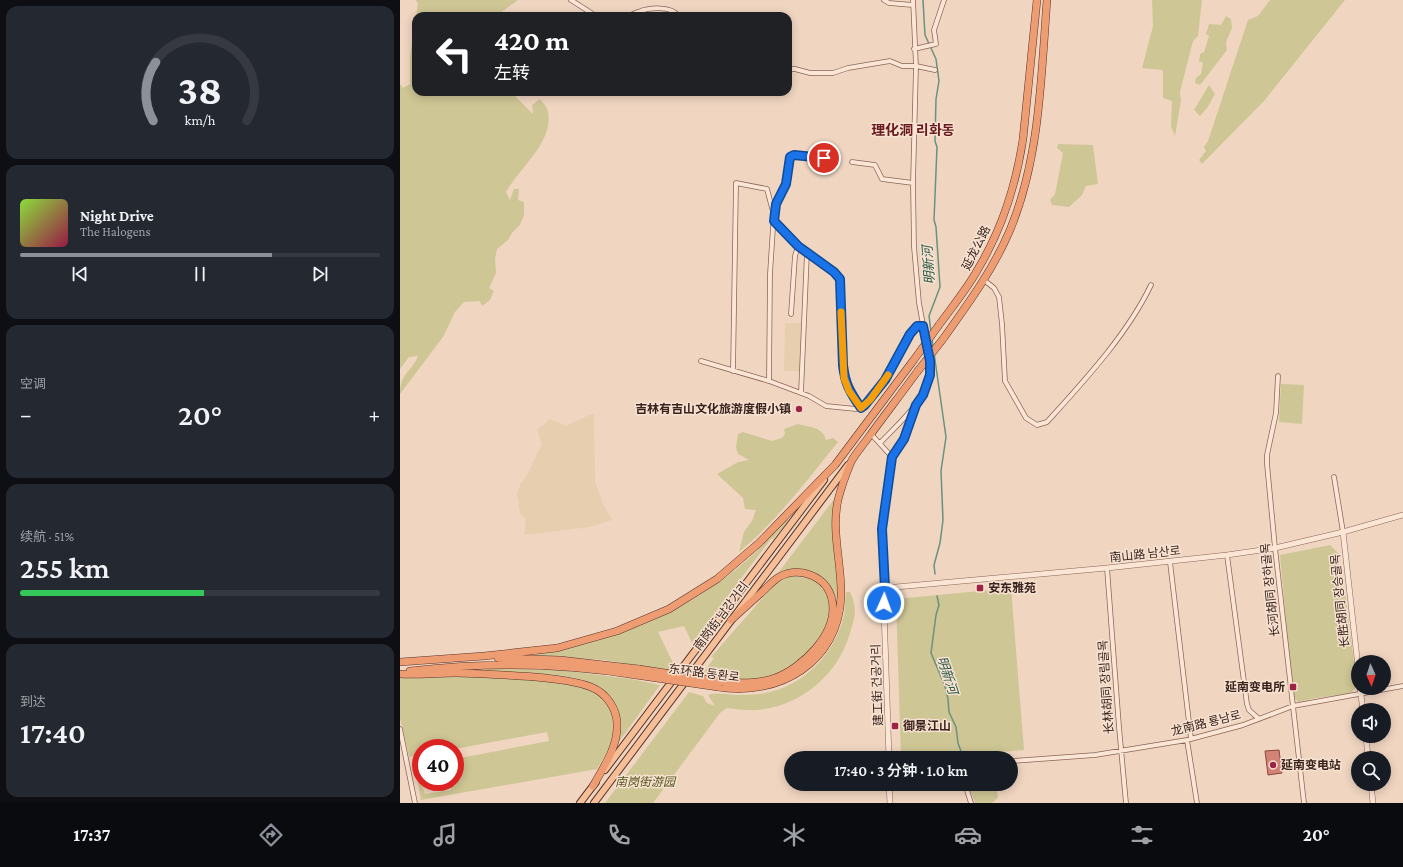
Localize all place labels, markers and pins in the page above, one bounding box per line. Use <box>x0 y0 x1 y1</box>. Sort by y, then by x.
pin <box>807 141 841 175</box>
place label: 吉林有吉山文化旅游度假小镇 <box>635 402 791 416</box>
marker: 吉林有吉山文化旅游度假小镇 <box>794 404 804 414</box>
place label: 安东雅苑 <box>988 581 1036 595</box>
marker: 安东雅苑 <box>975 583 985 593</box>
place label: 延南变电所 <box>1225 680 1285 694</box>
marker: 延南变电所 <box>1288 682 1298 692</box>
place label: 御景江山 <box>903 719 951 733</box>
marker: 御景江山 <box>890 721 900 731</box>
place label: 延南变电站 <box>1281 758 1341 772</box>
marker: 延南变电站 <box>1268 760 1278 770</box>

